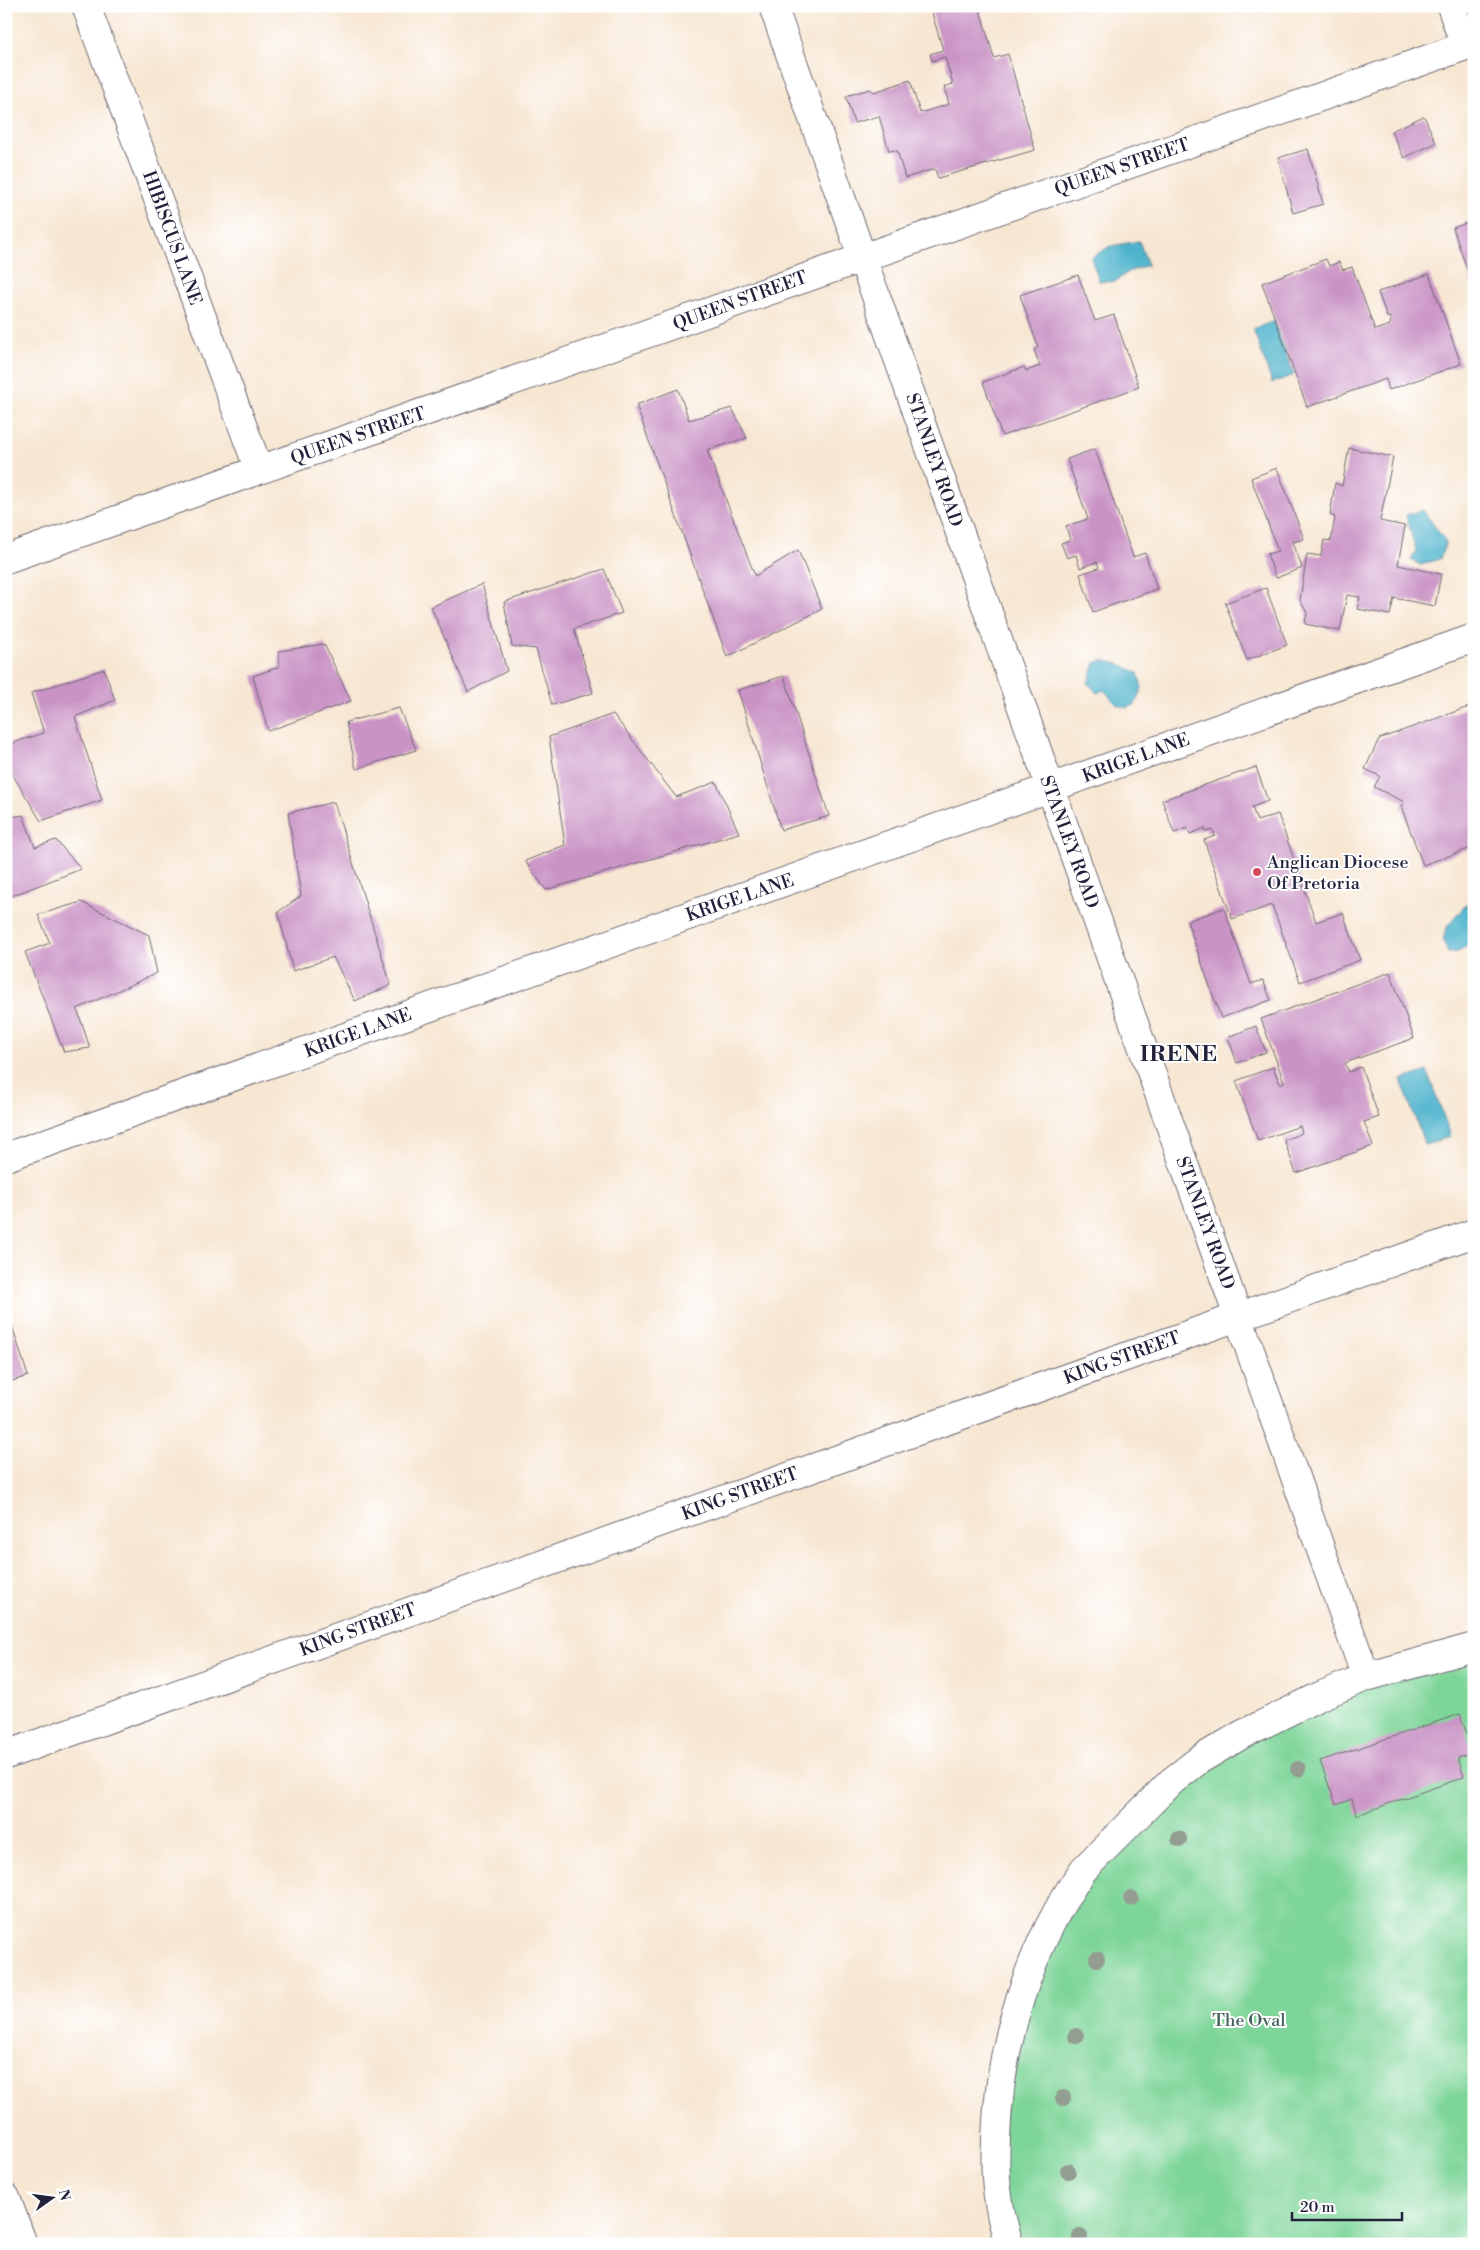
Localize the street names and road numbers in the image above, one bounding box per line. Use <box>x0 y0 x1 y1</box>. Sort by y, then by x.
street label: QUEEN STREET <box>1051 133 1193 201</box>
street label: HIBISCUS LANE <box>137 168 207 308</box>
street label: QUEEN STREET <box>670 266 811 336</box>
street label: STANLEY ROAD <box>900 390 968 530</box>
street label: QUEEN STREET <box>287 402 429 470</box>
street label: KRIGE LANE <box>1079 728 1193 788</box>
street label: STANLEY ROAD <box>1034 772 1104 912</box>
street label: KRIGE LANE <box>683 869 797 927</box>
street label: KRIGE LANE <box>301 1003 415 1063</box>
street label: STANLEY ROAD <box>1170 1153 1240 1293</box>
street label: KING STREET <box>1060 1326 1184 1390</box>
street label: KING STREET <box>678 1462 802 1526</box>
street label: KING STREET <box>296 1598 420 1662</box>

